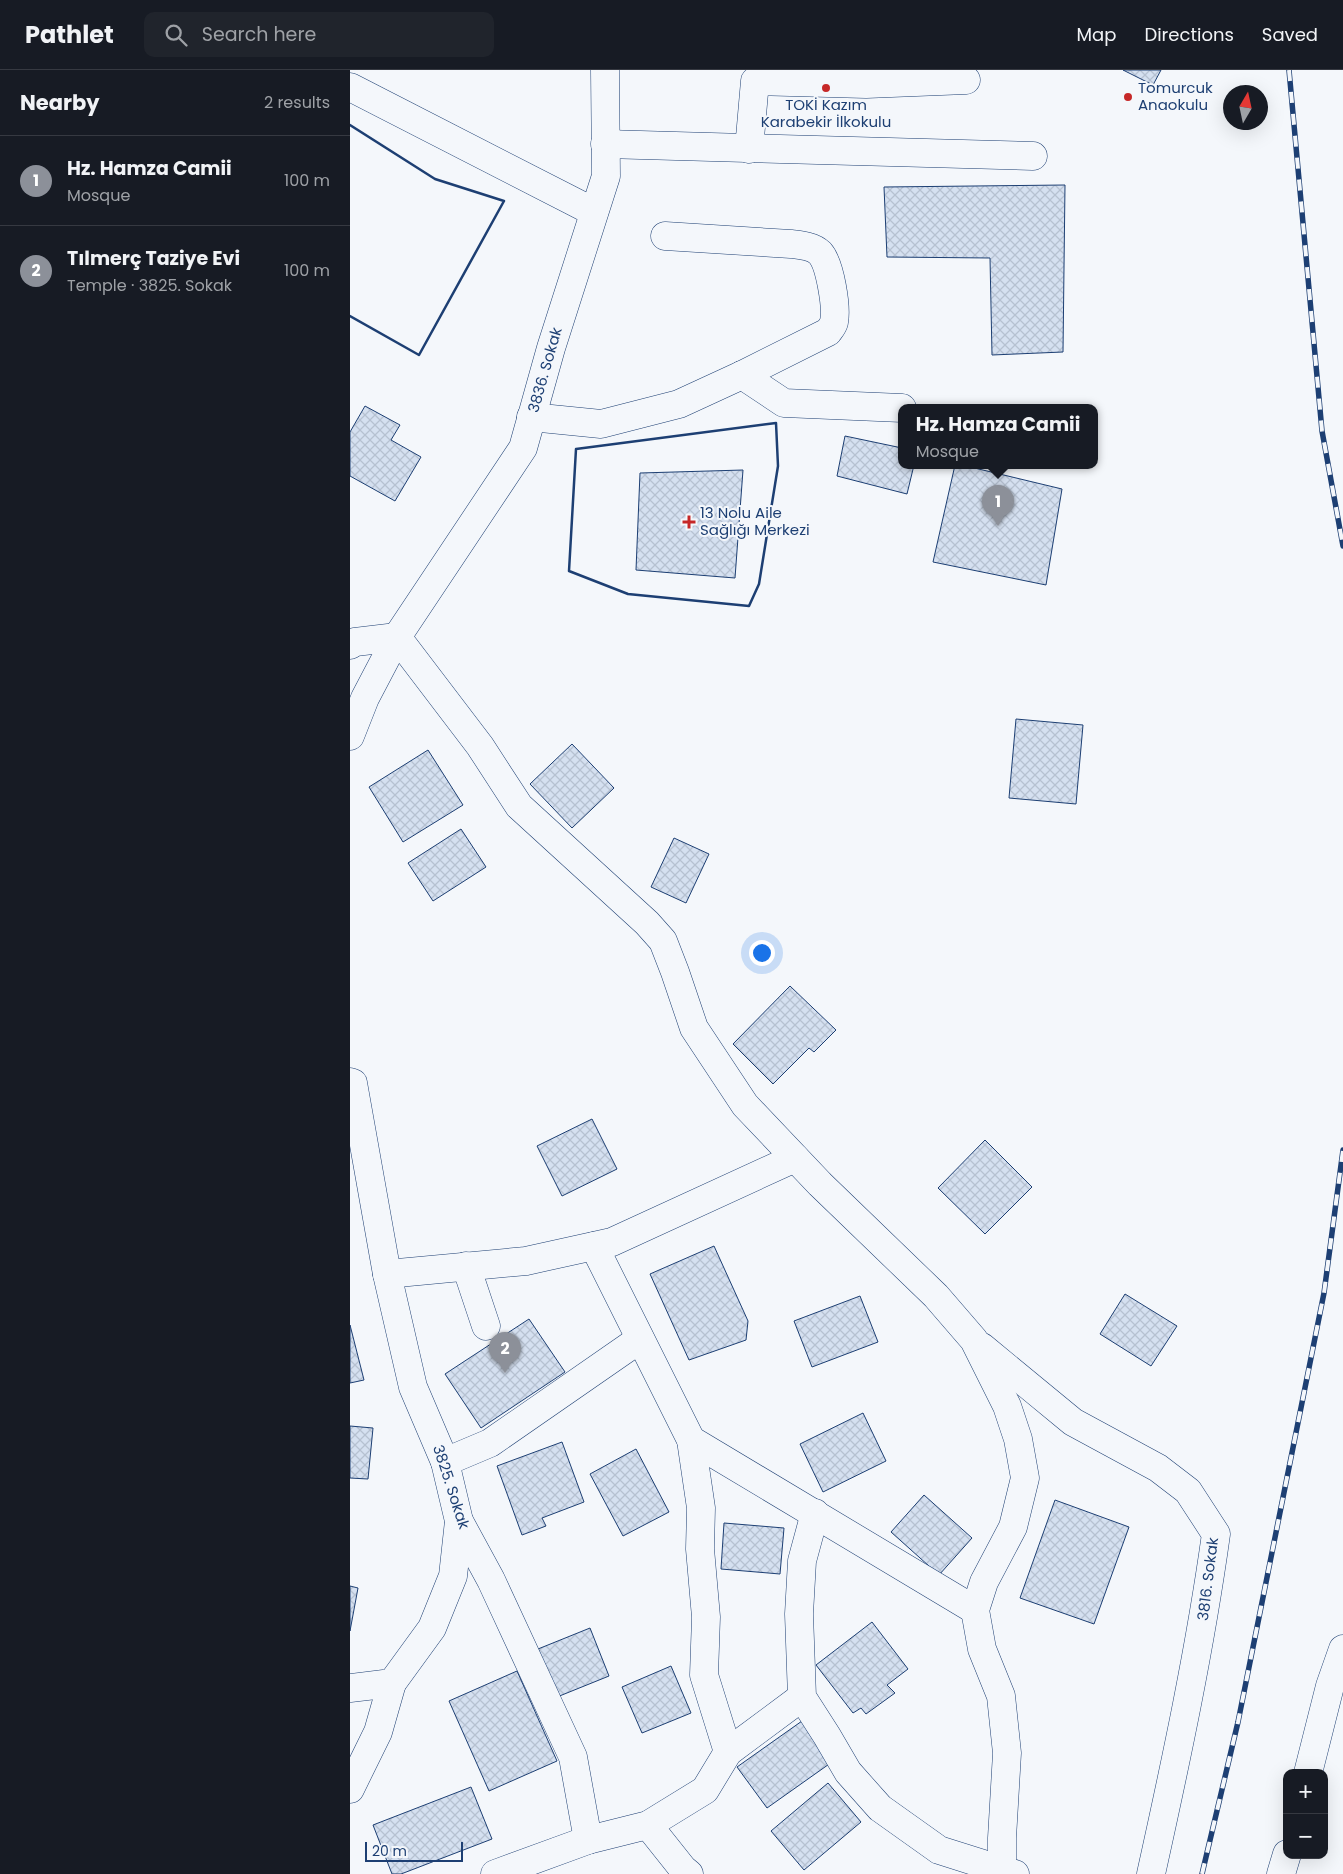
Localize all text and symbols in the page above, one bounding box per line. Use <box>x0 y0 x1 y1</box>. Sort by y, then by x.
search box <box>144 12 494 57</box>
text: Pathlet <box>25 18 114 51</box>
icon: search <box>162 21 190 49</box>
text: Search here <box>202 21 316 48</box>
text: Map <box>1077 22 1116 47</box>
text: Directions <box>1144 22 1234 47</box>
text: Saved <box>1262 22 1318 47</box>
place label: Tomurcuk Anaokulu <box>1138 77 1213 115</box>
marker: TOKİ Kazım Karabekir İlkokulu <box>820 82 832 94</box>
north arrow <box>1223 85 1268 130</box>
text: Nearby <box>20 88 100 117</box>
text: 2 results <box>264 91 330 114</box>
marker: Tomurcuk Anaokulu <box>1122 91 1134 103</box>
place label: TOKİ Kazım Karabekir İlkokulu <box>761 94 891 132</box>
text: Hz. Hamza Camii <box>67 155 232 182</box>
text: 1 <box>33 169 39 192</box>
text: 100 m <box>284 169 330 192</box>
text: Mosque <box>67 184 130 207</box>
text: Tılmerç Taziye Evi <box>67 245 240 272</box>
text: 2 <box>31 259 41 282</box>
text: 100 m <box>284 259 330 282</box>
text: Temple · 3825. Sokak <box>67 274 232 297</box>
street label: 3836. Sokak <box>522 325 567 415</box>
popup <box>898 404 1098 469</box>
text: Hz. Hamza Camii <box>916 411 1080 438</box>
text: Mosque <box>916 440 979 463</box>
pin: 1 <box>982 485 1014 526</box>
place label: 13 Nolu Aile Sağlığı Merkezi <box>700 502 810 540</box>
marker: 13 Nolu Aile Sağlığı Merkezi <box>682 515 696 529</box>
your location <box>749 940 775 966</box>
pin: 2 <box>489 1332 521 1373</box>
street label: 3825. Sokak <box>428 1442 475 1532</box>
street label: 3816. Sokak <box>1192 1536 1223 1622</box>
map controls <box>1283 1769 1328 1859</box>
button: + <box>1283 1769 1328 1814</box>
button: − <box>1283 1814 1328 1859</box>
scale bar <box>365 1839 462 1862</box>
text: 20 m <box>372 1841 407 1861</box>

